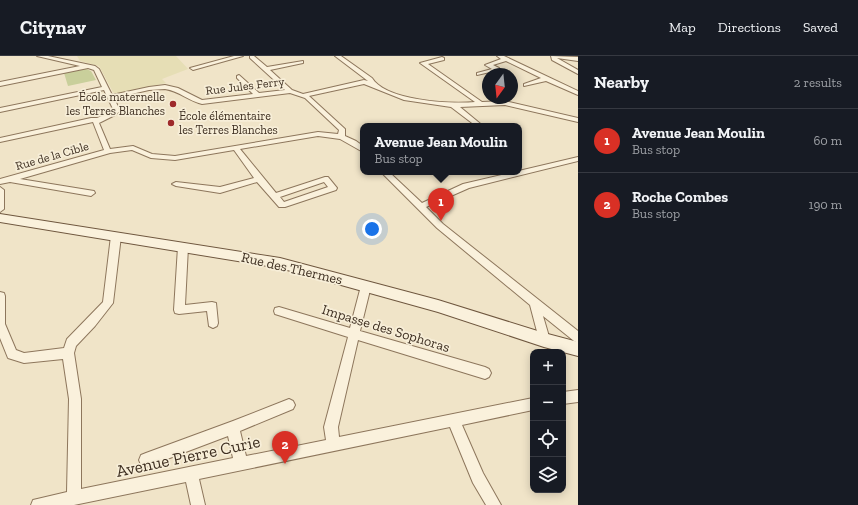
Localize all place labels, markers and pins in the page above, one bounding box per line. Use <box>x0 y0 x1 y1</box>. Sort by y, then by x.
place label: École maternelle les Terres Blanches <box>66 89 165 118</box>
marker: École maternelle les Terres Blanches <box>168 99 178 109</box>
place label: École élémentaire les Terres Blanches <box>179 108 278 137</box>
marker: École élémentaire les Terres Blanches <box>166 118 176 128</box>
pin: 1 <box>428 188 454 221</box>
pin: 2 <box>272 431 298 464</box>

